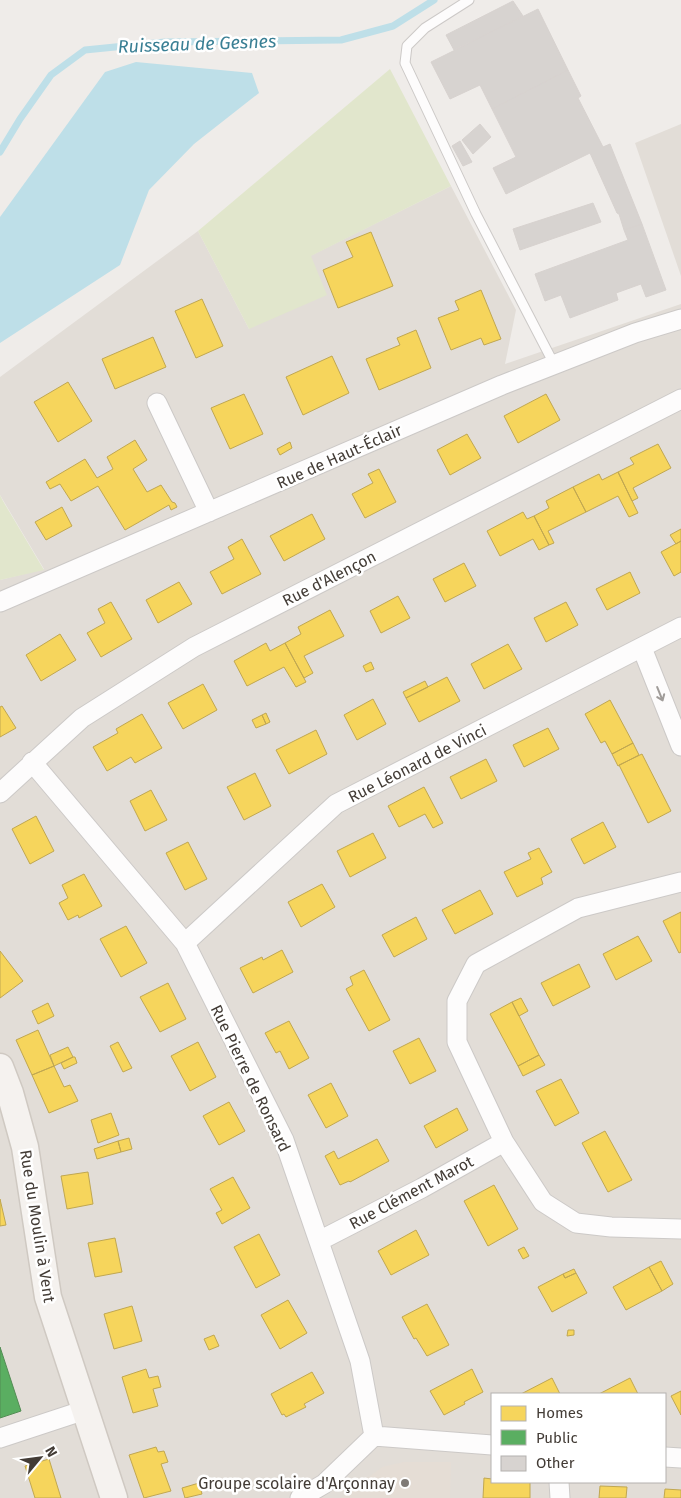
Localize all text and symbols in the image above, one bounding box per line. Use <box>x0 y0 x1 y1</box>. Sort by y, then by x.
water label: Ruisseau de Gesnes <box>117 30 277 58</box>
street label: Rue de Haut-Éclair <box>273 419 405 493</box>
street label: Rue d'Alençon <box>279 547 380 611</box>
one-way arrow <box>656 685 665 701</box>
street label: Rue Léonard de Vinci <box>345 720 490 807</box>
street label: Rue Pierre de Ronsard <box>207 1002 294 1155</box>
street label: Rue du Moulin à Vent <box>16 1148 59 1304</box>
street label: Rue Clément Marot <box>346 1152 477 1233</box>
legend <box>491 1393 666 1483</box>
text: Homes <box>536 1404 583 1422</box>
text: Public <box>536 1429 578 1447</box>
north arrow <box>15 1433 65 1483</box>
text: N <box>41 1444 61 1460</box>
text: Other <box>536 1454 575 1472</box>
place label: Groupe scolaire d'Arçonnay <box>198 1474 395 1494</box>
marker: Groupe scolaire d'Arçonnay <box>399 1477 411 1489</box>

